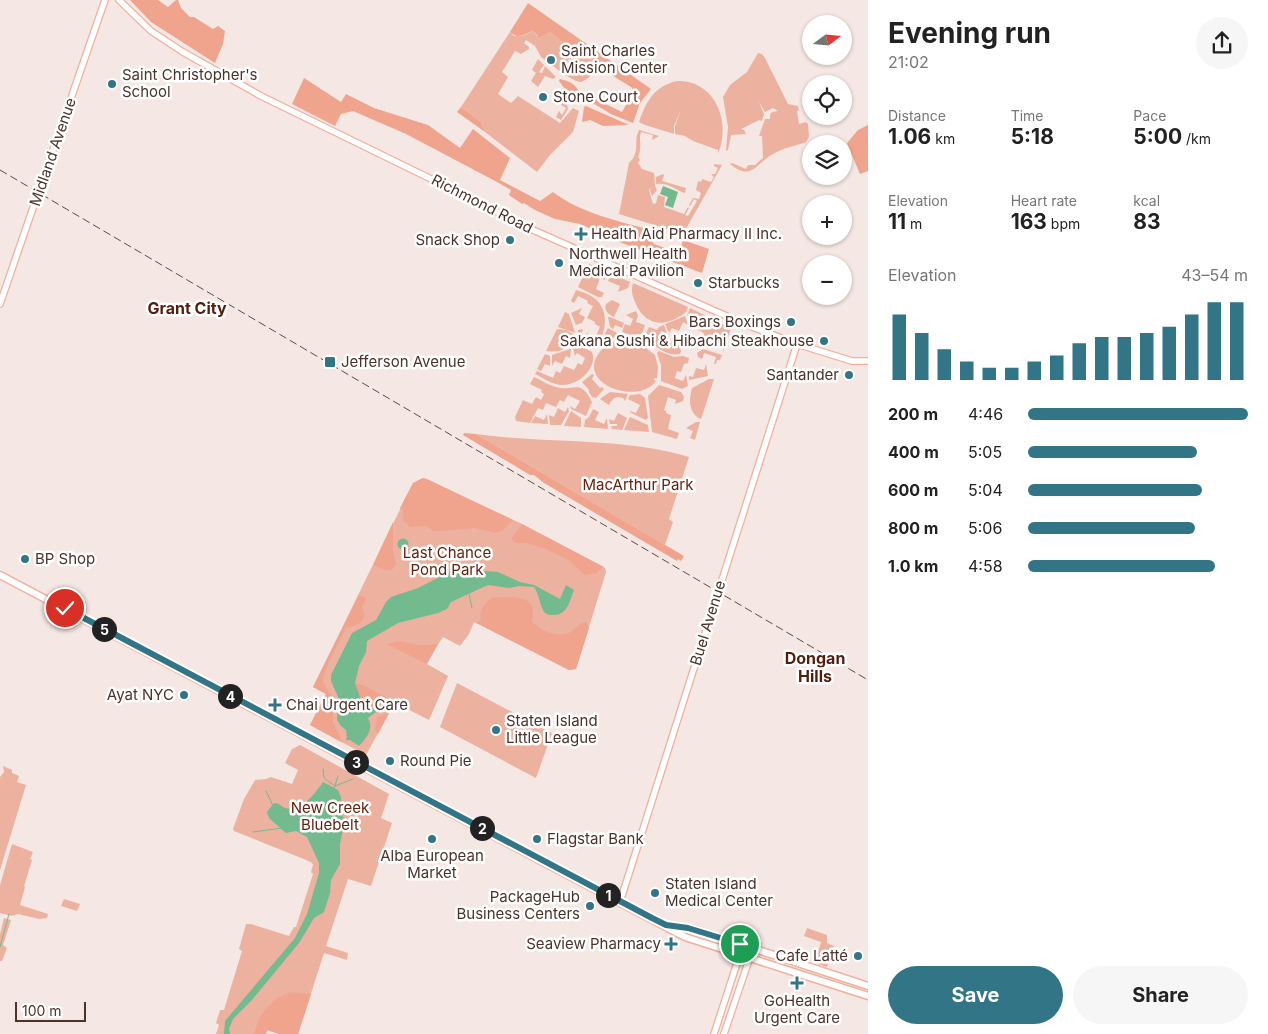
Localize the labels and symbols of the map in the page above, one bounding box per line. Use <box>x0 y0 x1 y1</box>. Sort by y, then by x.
north arrow <box>802 15 852 65</box>
place label: Saint Charles Mission Center <box>561 41 668 77</box>
marker: Saint Charles Mission Center <box>545 54 557 66</box>
place label: Saint Christopher's School <box>122 65 258 101</box>
marker: Saint Christopher's School <box>106 78 118 90</box>
place label: Stone Court <box>553 87 638 106</box>
marker: Stone Court <box>537 91 549 103</box>
street label: Midland Avenue <box>25 95 80 209</box>
street label: Richmond Road <box>428 170 536 237</box>
place label: Health Aid Pharmacy II Inc. <box>591 224 782 243</box>
marker: Health Aid Pharmacy II Inc. <box>575 228 587 240</box>
place label: Snack Shop <box>415 230 500 249</box>
marker: Snack Shop <box>504 234 516 246</box>
place label: Northwell Health Medical Pavilion <box>569 244 687 280</box>
marker: Northwell Health Medical Pavilion <box>553 257 565 269</box>
place label: Starbucks <box>708 273 780 292</box>
marker: Starbucks <box>692 277 704 289</box>
district label: Grant City <box>147 298 227 318</box>
place label: Bars Boxings <box>689 312 781 331</box>
marker: Bars Boxings <box>785 316 797 328</box>
place label: Sakana Sushi & Hibachi Steakhouse <box>560 331 814 350</box>
marker: Sakana Sushi & Hibachi Steakhouse <box>818 335 830 347</box>
place label: Jefferson Avenue <box>341 352 465 371</box>
marker: Jefferson Avenue <box>323 355 337 369</box>
place label: Santander <box>766 365 839 384</box>
marker: Santander <box>843 369 855 381</box>
park label: MacArthur Park <box>583 475 694 494</box>
park label: Last Chance Pond Park <box>403 543 491 579</box>
place label: BP Shop <box>35 549 95 568</box>
marker: BP Shop <box>19 553 31 565</box>
street label: Buel Avenue <box>686 578 729 668</box>
pin <box>44 587 86 629</box>
pin: 5 <box>92 616 116 642</box>
district label: Dongan Hills <box>785 648 845 686</box>
pin: 4 <box>218 684 242 708</box>
place label: Ayat NYC <box>107 685 174 704</box>
marker: Ayat NYC <box>178 689 190 701</box>
place label: Chai Urgent Care <box>286 695 408 714</box>
marker: Chai Urgent Care <box>268 698 282 712</box>
place label: Staten Island Little League <box>506 711 598 747</box>
marker: Staten Island Little League <box>490 724 502 736</box>
pin: 3 <box>344 750 368 774</box>
place label: Round Pie <box>400 751 472 770</box>
marker: Round Pie <box>384 755 396 767</box>
park label: New Creek Bluebelt <box>291 798 370 834</box>
pin: 2 <box>470 816 494 840</box>
place label: Flagstar Bank <box>547 829 644 848</box>
marker: Alba European Market <box>426 833 438 845</box>
marker: Flagstar Bank <box>531 833 543 845</box>
place label: Alba European Market <box>380 846 484 882</box>
place label: Staten Island Medical Center <box>665 874 773 910</box>
pin: 1 <box>596 882 620 908</box>
place label: PackageHub Business Centers <box>456 887 580 923</box>
marker: Staten Island Medical Center <box>649 887 661 899</box>
marker: PackageHub Business Centers <box>584 900 596 912</box>
pin <box>719 923 761 965</box>
place label: Seaview Pharmacy <box>526 934 662 953</box>
marker: Seaview Pharmacy <box>665 938 677 950</box>
place label: Cafe Latté <box>776 946 848 965</box>
marker: Cafe Latté <box>852 950 864 962</box>
marker: GoHealth Urgent Care <box>790 976 804 990</box>
place label: GoHealth Urgent Care <box>754 991 840 1027</box>
scale bar <box>15 999 86 1022</box>

